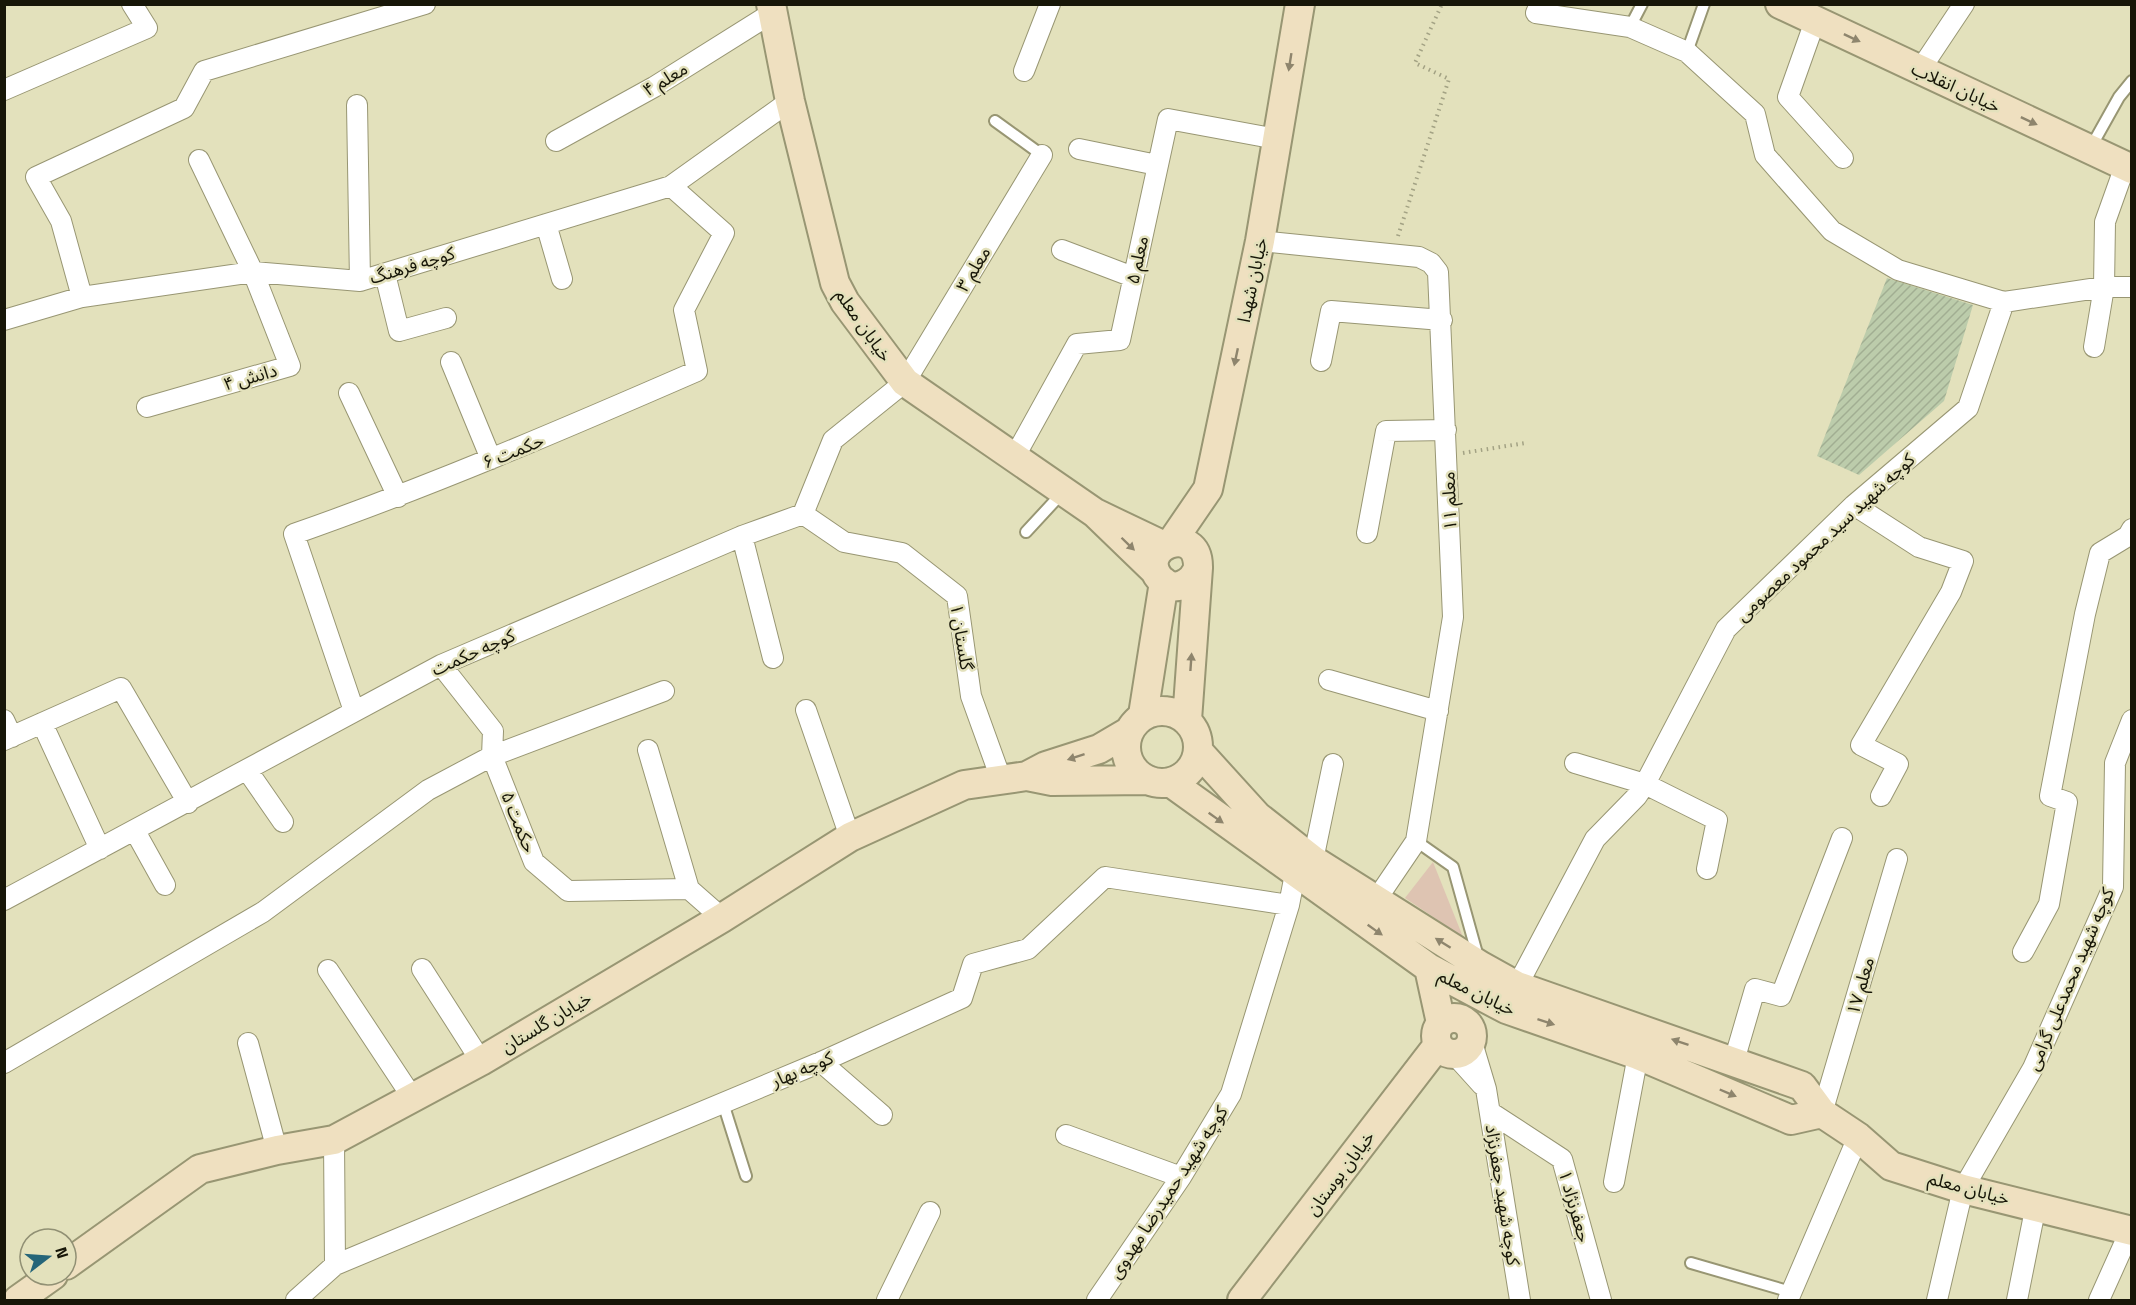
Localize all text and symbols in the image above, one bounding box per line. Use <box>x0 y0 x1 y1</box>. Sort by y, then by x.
one-way arrow <box>1843 34 1860 43</box>
one-way arrow <box>1285 53 1294 72</box>
street label: معلم ۴ <box>637 55 693 103</box>
street label: خیابان انقلاب <box>1907 55 2005 119</box>
one-way arrow <box>2020 116 2037 125</box>
street label: معلم ۵ <box>1119 233 1155 287</box>
street label: خیابان شهدا <box>1230 235 1274 325</box>
street label: کوچه فرهنگ <box>366 239 458 291</box>
street label: معلم ۳ <box>949 241 997 297</box>
street label: خیابان معلم <box>829 283 899 367</box>
one-way arrow <box>1231 348 1240 367</box>
street label: دانش ۴ <box>220 356 280 398</box>
street label: حکمت ۶ <box>478 426 548 476</box>
street label: کوچه شهید سید محمود معصومی <box>1729 446 1921 628</box>
street label: معلم ۱۱ <box>1434 471 1464 531</box>
one-way arrow <box>1120 537 1134 551</box>
street label: گلستان ۱ <box>943 602 981 673</box>
street label: کوچه حکمت <box>427 621 520 682</box>
one-way arrow <box>1186 652 1196 671</box>
one-way arrow <box>1067 752 1085 762</box>
street label: حکمت ۵ <box>494 787 544 857</box>
one-way arrow <box>1208 812 1224 824</box>
street label: کوچه شهید محمدعلی گرامی <box>2019 883 2121 1075</box>
one-way arrow <box>1368 924 1383 936</box>
one-way arrow <box>1435 937 1451 948</box>
street label: معلم ۱۷ <box>1839 954 1881 1018</box>
street label: خیابان معلم <box>1434 962 1520 1022</box>
street label: خیابان گلستان <box>496 984 596 1060</box>
one-way arrow <box>1537 1018 1555 1027</box>
one-way arrow <box>1671 1037 1689 1046</box>
street label: کوچه بهار <box>766 1044 838 1095</box>
one-way arrow <box>1719 1089 1736 1098</box>
street label: کوچه شهید حمیدرضا مهدوی <box>1102 1100 1234 1284</box>
street label: کوچه شهید جعفرنژاد <box>1479 1122 1528 1268</box>
street label: خیابان بوستان <box>1299 1125 1381 1221</box>
street label: خیابان معلم <box>1925 1164 2013 1212</box>
street label: جعفرنژاد ۱ <box>1552 1167 1598 1245</box>
north arrow <box>18 1227 78 1287</box>
text: N <box>49 1244 75 1261</box>

